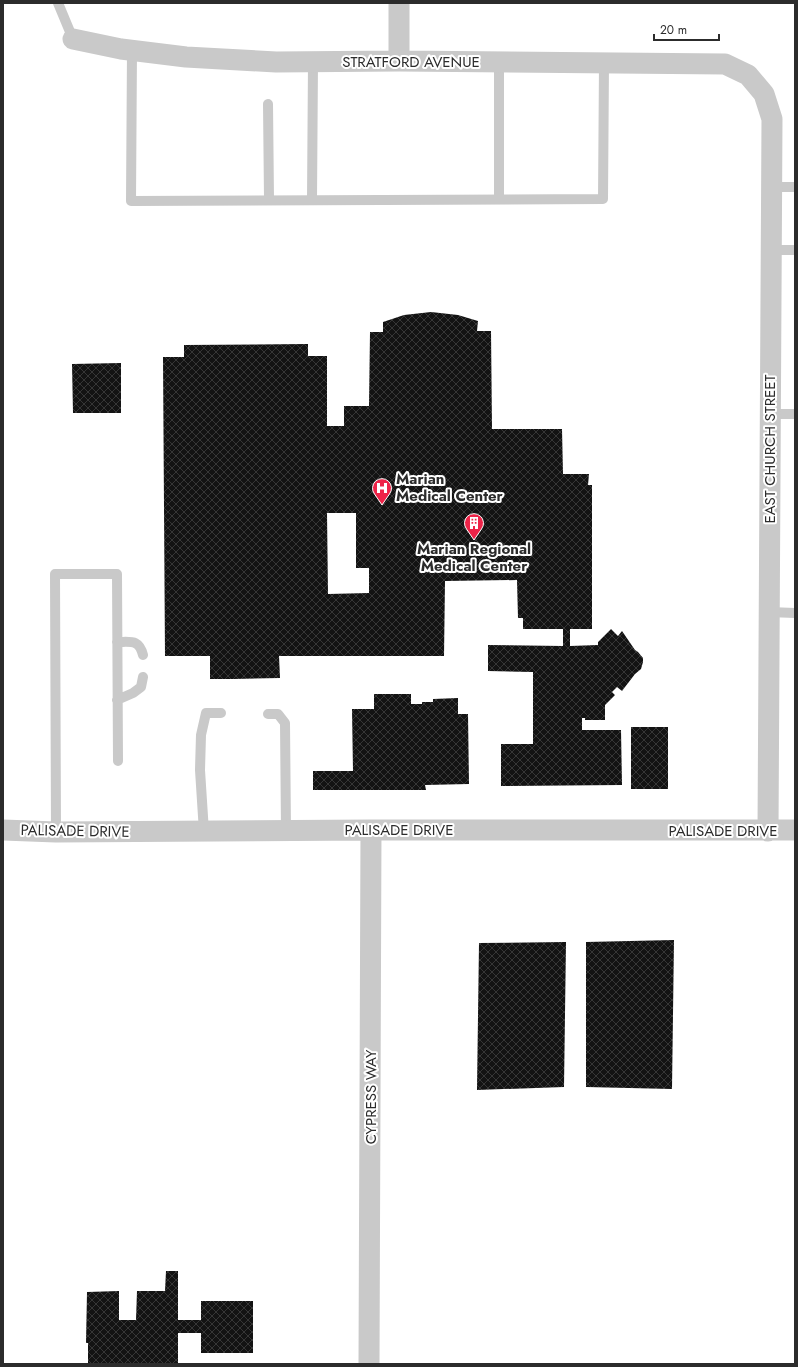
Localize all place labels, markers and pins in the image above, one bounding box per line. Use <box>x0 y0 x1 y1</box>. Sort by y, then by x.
place label: Marian Medical Center <box>396 468 504 507</box>
hospital icon: Marian Medical Center <box>371 477 393 505</box>
building icon: Marian Regional Medical Center <box>463 512 485 540</box>
place label: Marian Regional Medical Center <box>417 538 531 577</box>

